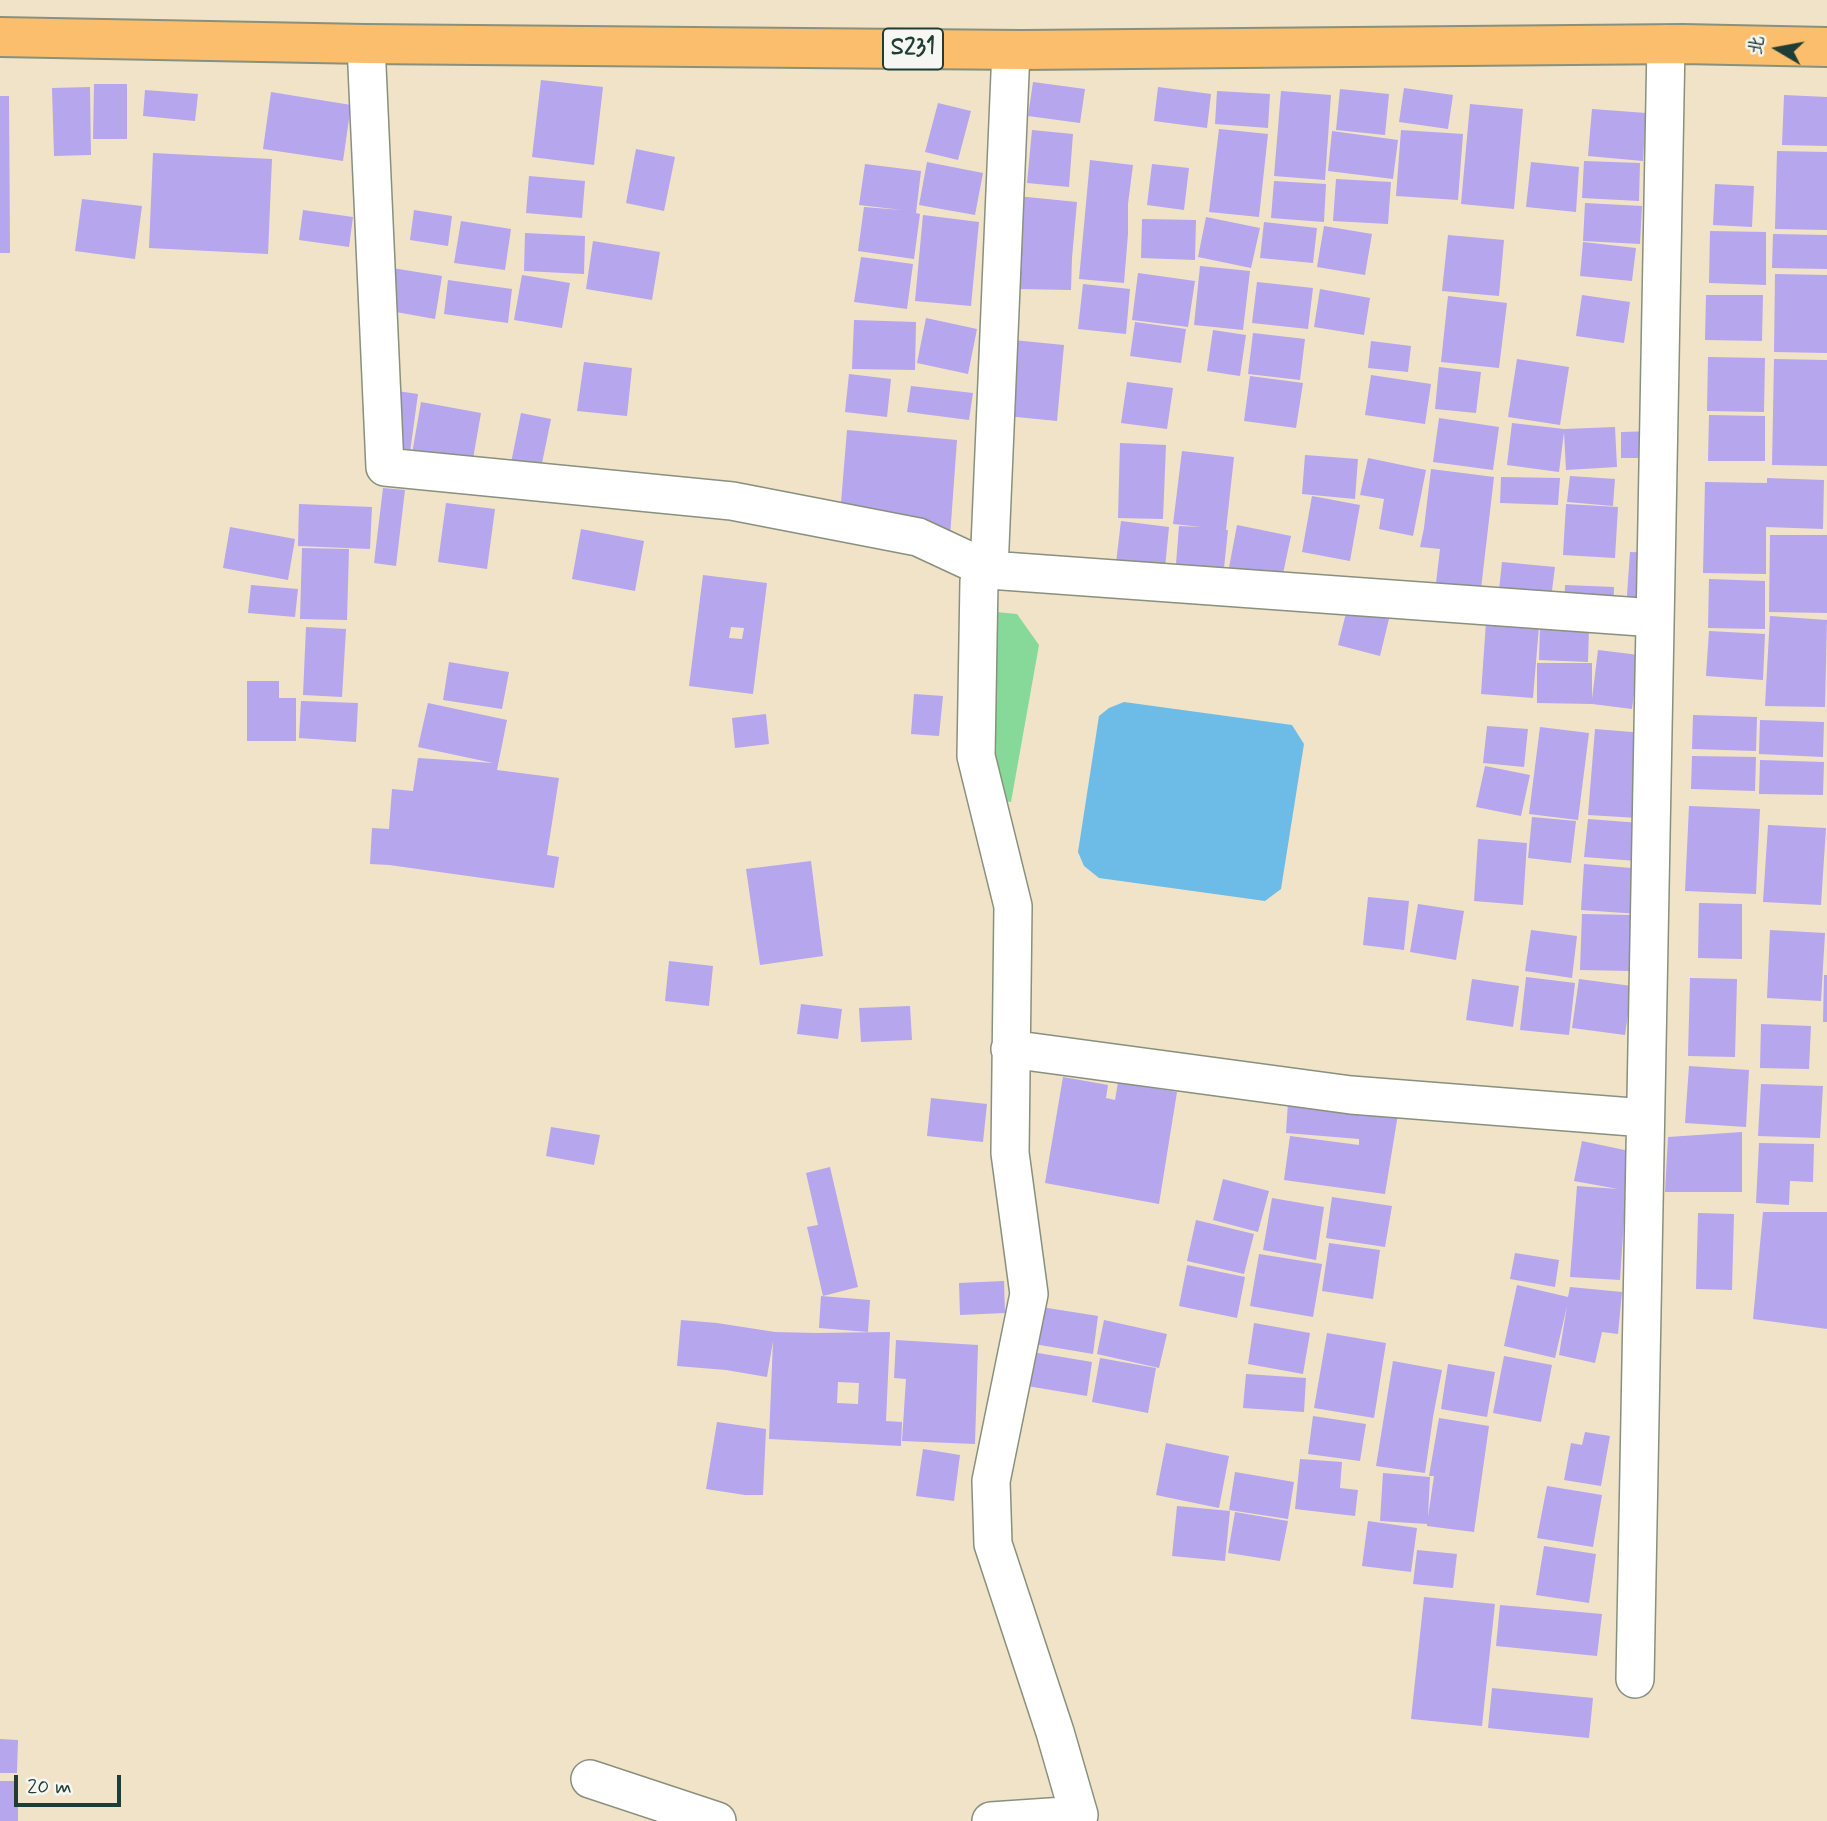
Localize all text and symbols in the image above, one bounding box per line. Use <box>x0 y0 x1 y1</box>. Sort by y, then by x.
north arrow <box>1743 14 1813 84</box>
road number: S231 <box>883 28 943 70</box>
text: 北 <box>1743 34 1771 57</box>
scale bar <box>18 1762 124 1806</box>
text: 20 m <box>27 1773 72 1801</box>

